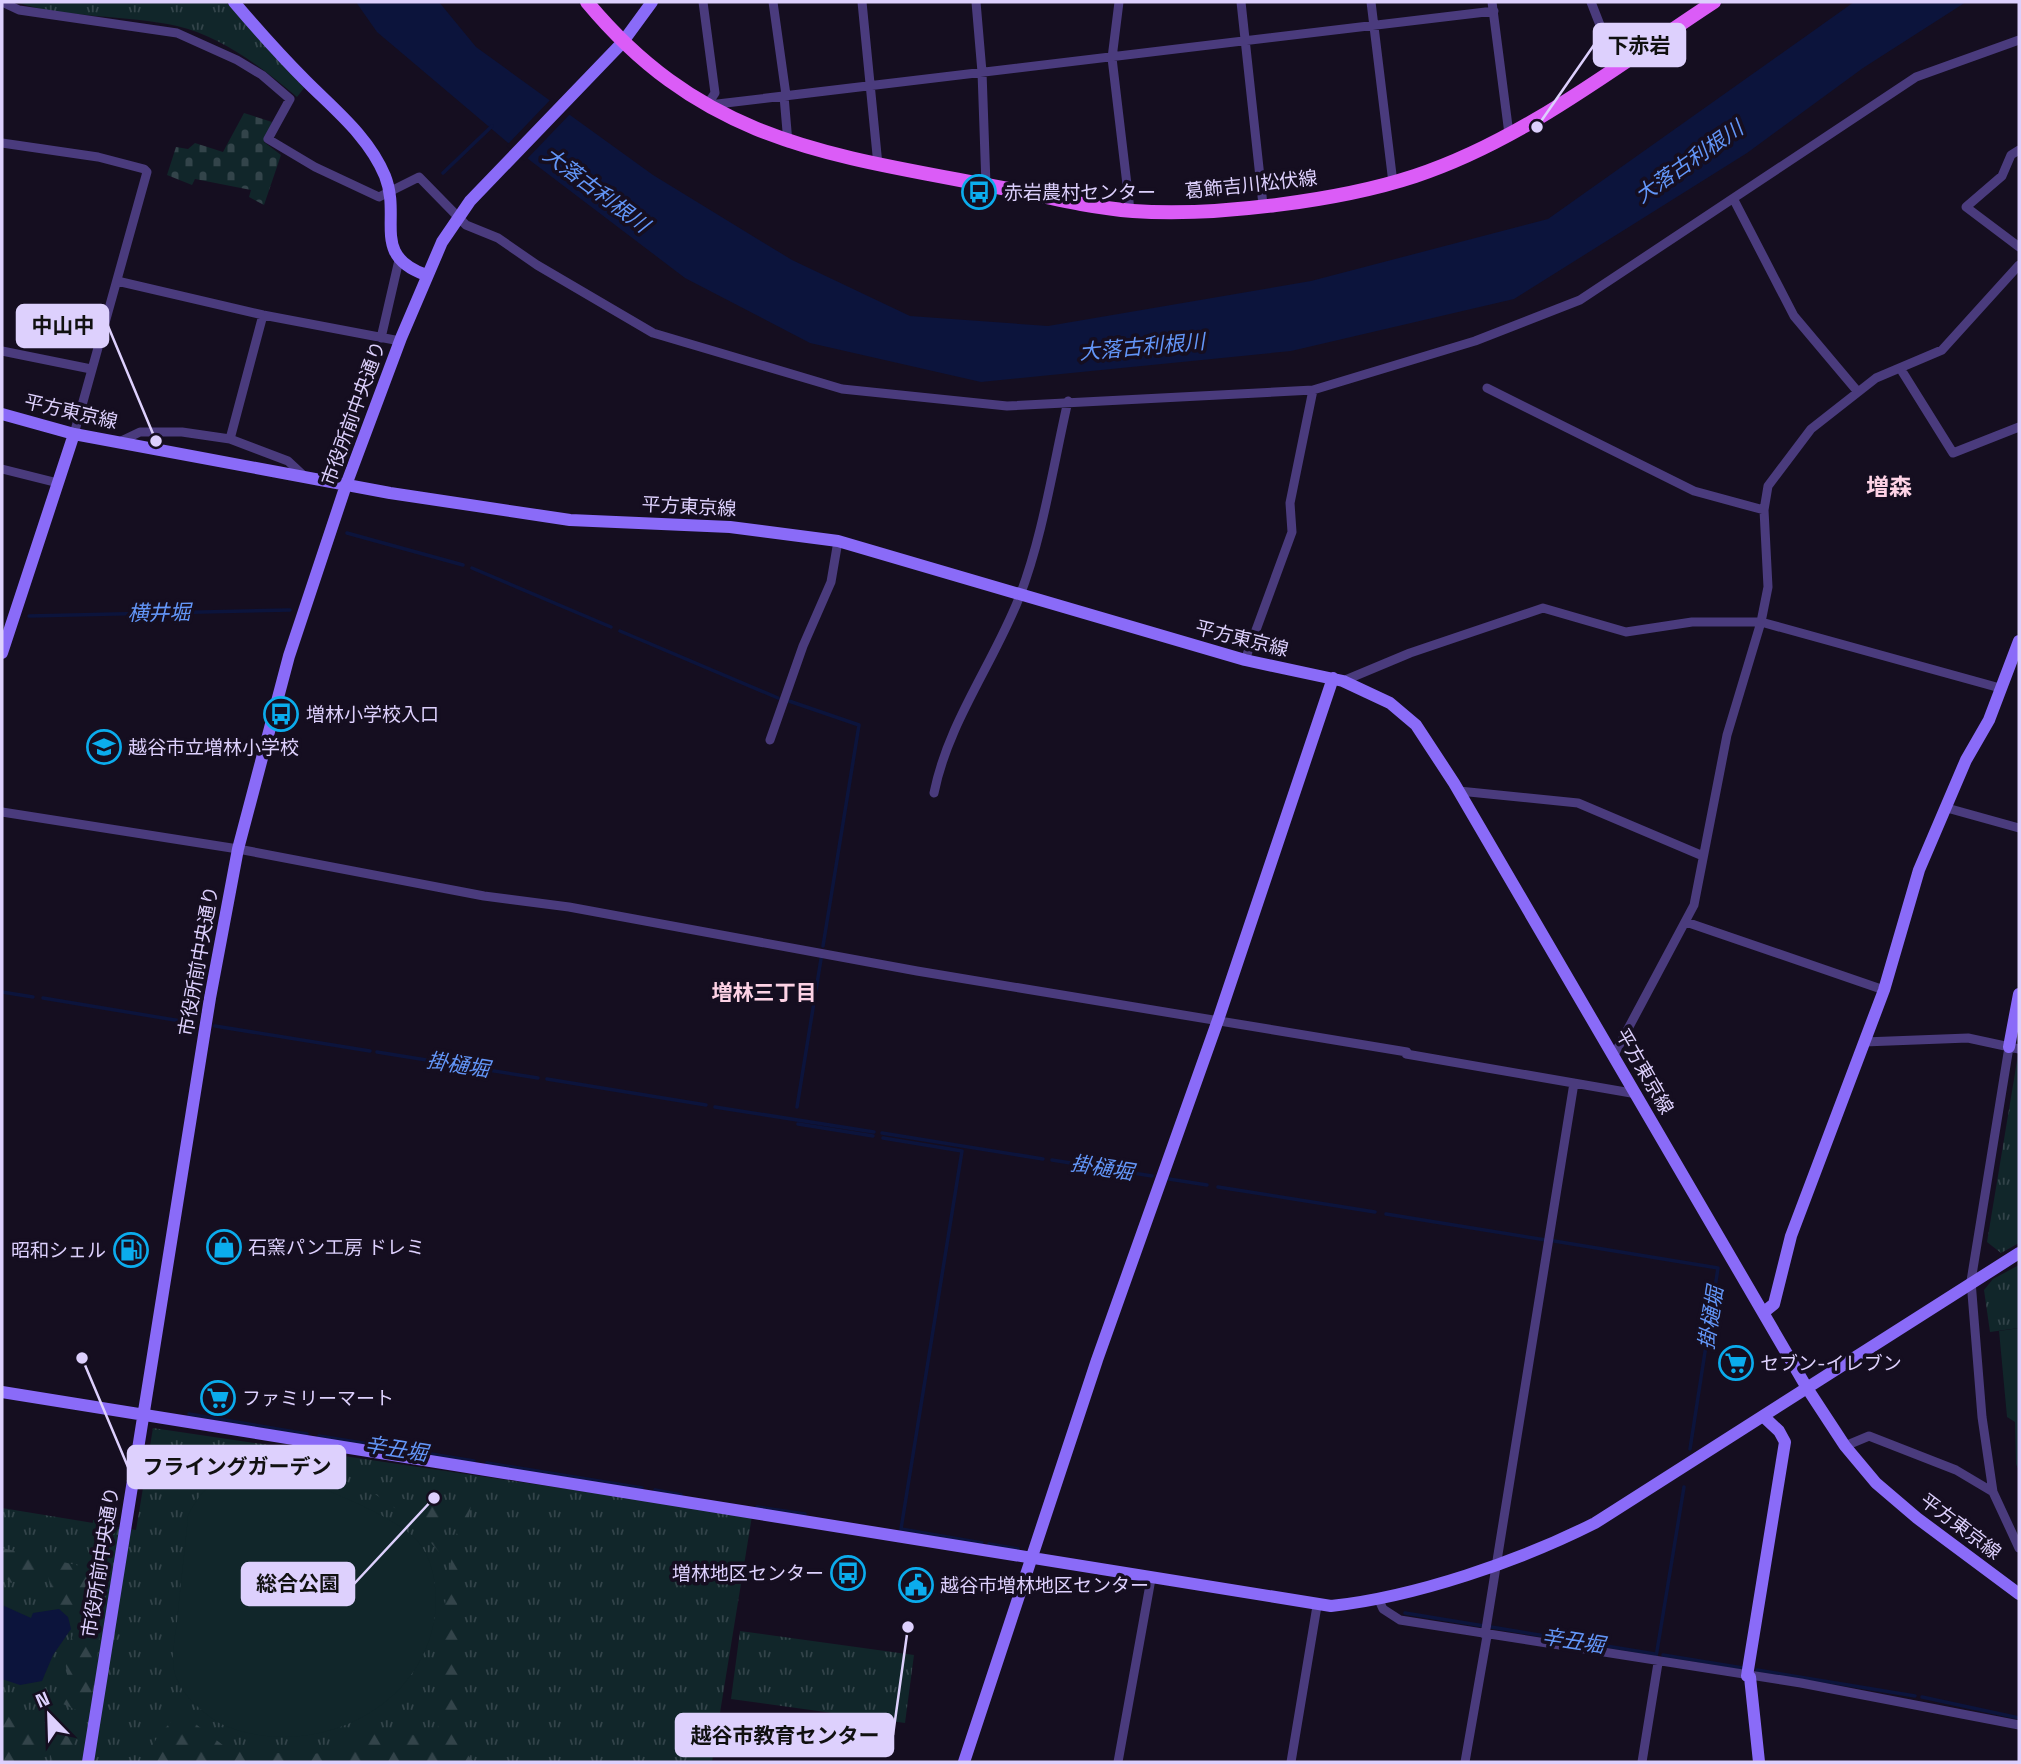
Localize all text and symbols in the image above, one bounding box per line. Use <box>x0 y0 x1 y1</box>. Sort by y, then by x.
callout: 下赤岩 <box>1594 24 1685 66</box>
text: 下赤岩 <box>1608 32 1671 59</box>
water label: 大落古利根川 <box>1629 113 1750 209</box>
water label: 大落古利根川 <box>538 141 656 239</box>
street label: 葛飾吉川松伏線 <box>1184 165 1319 204</box>
bus stop icon: 赤岩農村センター <box>960 173 998 211</box>
place label: 赤岩農村センター <box>1004 180 1156 205</box>
callout: 中山中 <box>17 305 108 347</box>
text: 中山中 <box>32 312 95 339</box>
water label: 大落古利根川 <box>1078 327 1208 365</box>
street label: 市役所前中央通り <box>316 337 391 489</box>
street label: 平方東京線 <box>22 389 120 434</box>
district label: 増森 <box>1866 472 1912 502</box>
street label: 平方東京線 <box>641 492 737 521</box>
water label: 横井堀 <box>127 598 194 627</box>
street label: 平方東京線 <box>1193 615 1291 662</box>
bus stop icon: 増林小学校入口 <box>262 695 300 733</box>
place label: 増林小学校入口 <box>306 702 439 727</box>
school or university icon: 越谷市立増林小学校 <box>85 728 123 766</box>
place label: 越谷市立増林小学校 <box>128 735 299 760</box>
street label: 市役所前中央通り <box>173 884 224 1038</box>
district label: 増林三丁目 <box>712 979 817 1006</box>
street label: 平方東京線 <box>1610 1024 1679 1119</box>
water label: 掛樋堀 <box>425 1046 494 1083</box>
water label: 掛樋堀 <box>1069 1149 1138 1186</box>
shop icon: 石窯パン工房 ドレミ <box>205 1228 243 1266</box>
fuel station icon: 昭和シェル <box>112 1231 150 1269</box>
place label: 石窯パン工房 ドレミ <box>248 1235 425 1260</box>
place label: 昭和シェル <box>11 1238 106 1263</box>
water label: 掛樋堀 <box>1692 1282 1729 1351</box>
supermarket icon: セブン-イレブン <box>1717 1344 1755 1382</box>
place label: セブン-イレブン <box>1760 1351 1902 1376</box>
supermarket icon: ファミリーマート <box>199 1379 237 1417</box>
place label: ファミリーマート <box>242 1386 394 1411</box>
water label: 辛丑堀 <box>363 1430 432 1467</box>
callout: フライングガーデン <box>128 1446 345 1488</box>
text: フライングガーデン <box>143 1453 332 1480</box>
street label: 市役所前中央通り <box>76 1485 125 1639</box>
street label: 平方東京線 <box>1915 1488 2006 1565</box>
bus stop icon: 増林地区センター <box>829 1554 867 1592</box>
place label: 増林地区センター <box>672 1561 824 1586</box>
callout: 総合公園 <box>242 1563 354 1605</box>
public building icon: 越谷市増林地区センター <box>897 1566 935 1604</box>
text: 総合公園 <box>256 1570 340 1597</box>
place label: 越谷市増林地区センター <box>940 1573 1149 1598</box>
water label: 辛丑堀 <box>1540 1622 1609 1659</box>
north arrow <box>14 1680 84 1750</box>
text: N <box>32 1686 53 1714</box>
callout: 越谷市教育センター <box>676 1714 893 1756</box>
text: 越谷市教育センター <box>691 1722 880 1749</box>

